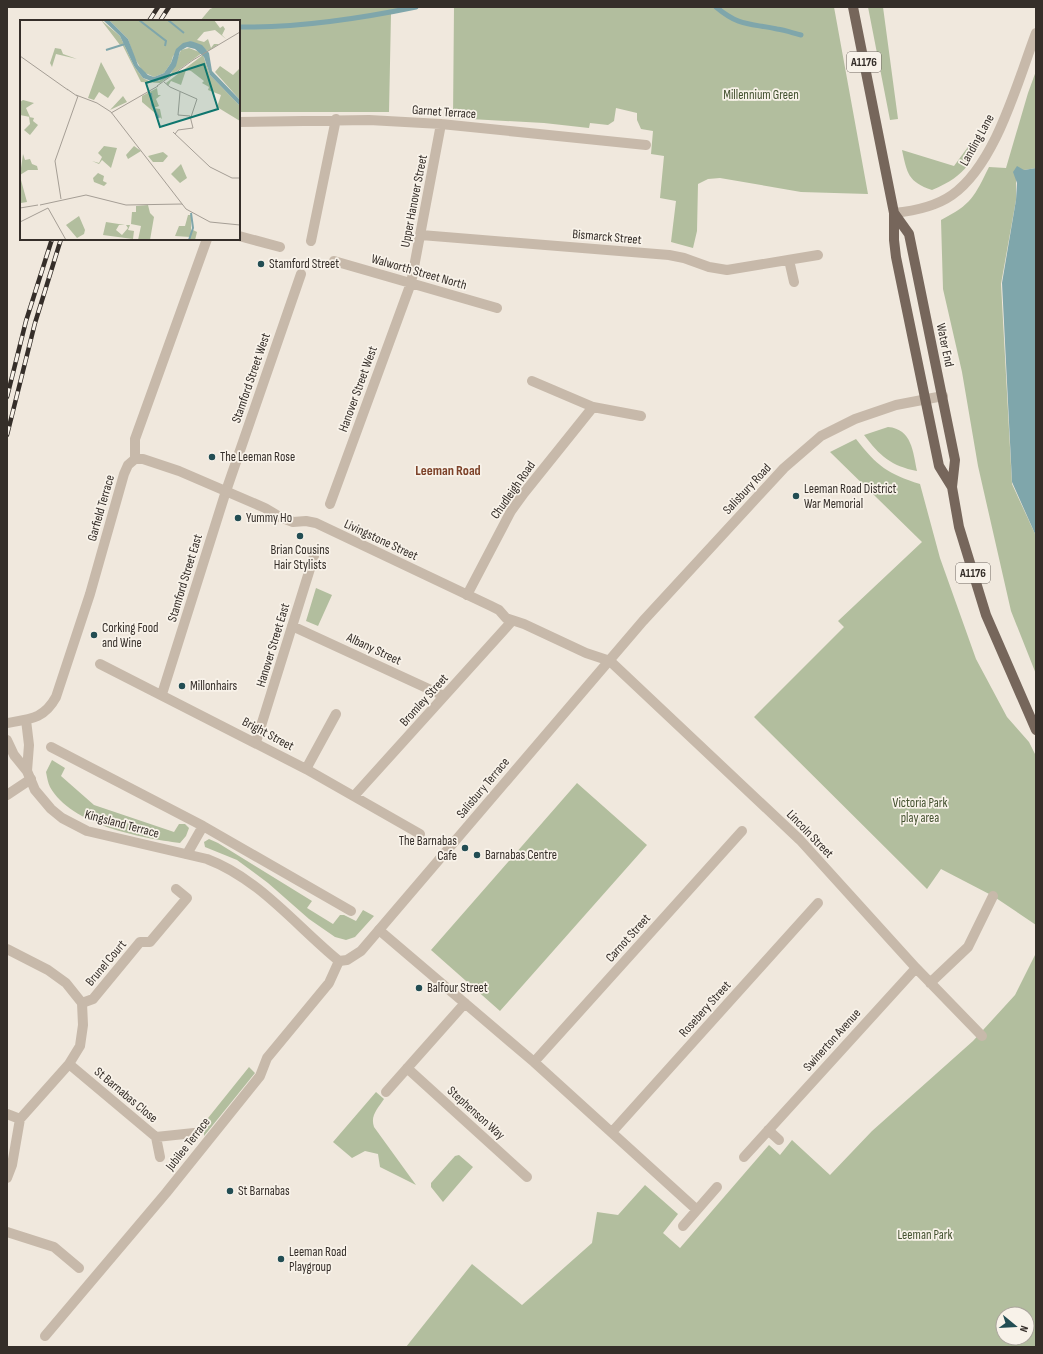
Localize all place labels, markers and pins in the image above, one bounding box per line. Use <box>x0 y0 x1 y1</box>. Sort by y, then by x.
place label: Stamford Street <box>269 256 339 272</box>
marker: Stamford Street <box>256 259 266 269</box>
place label: The Leeman Rose <box>220 449 295 465</box>
marker: The Leeman Rose <box>207 452 217 462</box>
place label: Leeman Road District War Memorial <box>804 481 897 512</box>
marker: Leeman Road District War Memorial <box>791 491 801 501</box>
place label: Yummy Ho <box>246 510 292 526</box>
marker: Yummy Ho <box>233 513 243 523</box>
marker: Brian Cousins Hair Stylists <box>295 531 305 541</box>
place label: Brian Cousins Hair Stylists <box>271 542 330 573</box>
place label: Corking Food and Wine <box>102 620 158 651</box>
marker: Corking Food and Wine <box>89 630 99 640</box>
place label: Millonhairs <box>190 678 237 694</box>
marker: Millonhairs <box>177 681 187 691</box>
place label: The Barnabas Cafe <box>399 833 457 864</box>
marker: The Barnabas Cafe <box>460 843 470 853</box>
place label: Barnabas Centre <box>485 847 557 863</box>
marker: Barnabas Centre <box>472 850 482 860</box>
place label: Balfour Street <box>427 980 488 996</box>
marker: Balfour Street <box>414 983 424 993</box>
place label: St Barnabas <box>238 1183 290 1199</box>
marker: St Barnabas <box>225 1186 235 1196</box>
place label: Leeman Road Playgroup <box>289 1244 347 1275</box>
marker: Leeman Road Playgroup <box>276 1254 286 1264</box>

